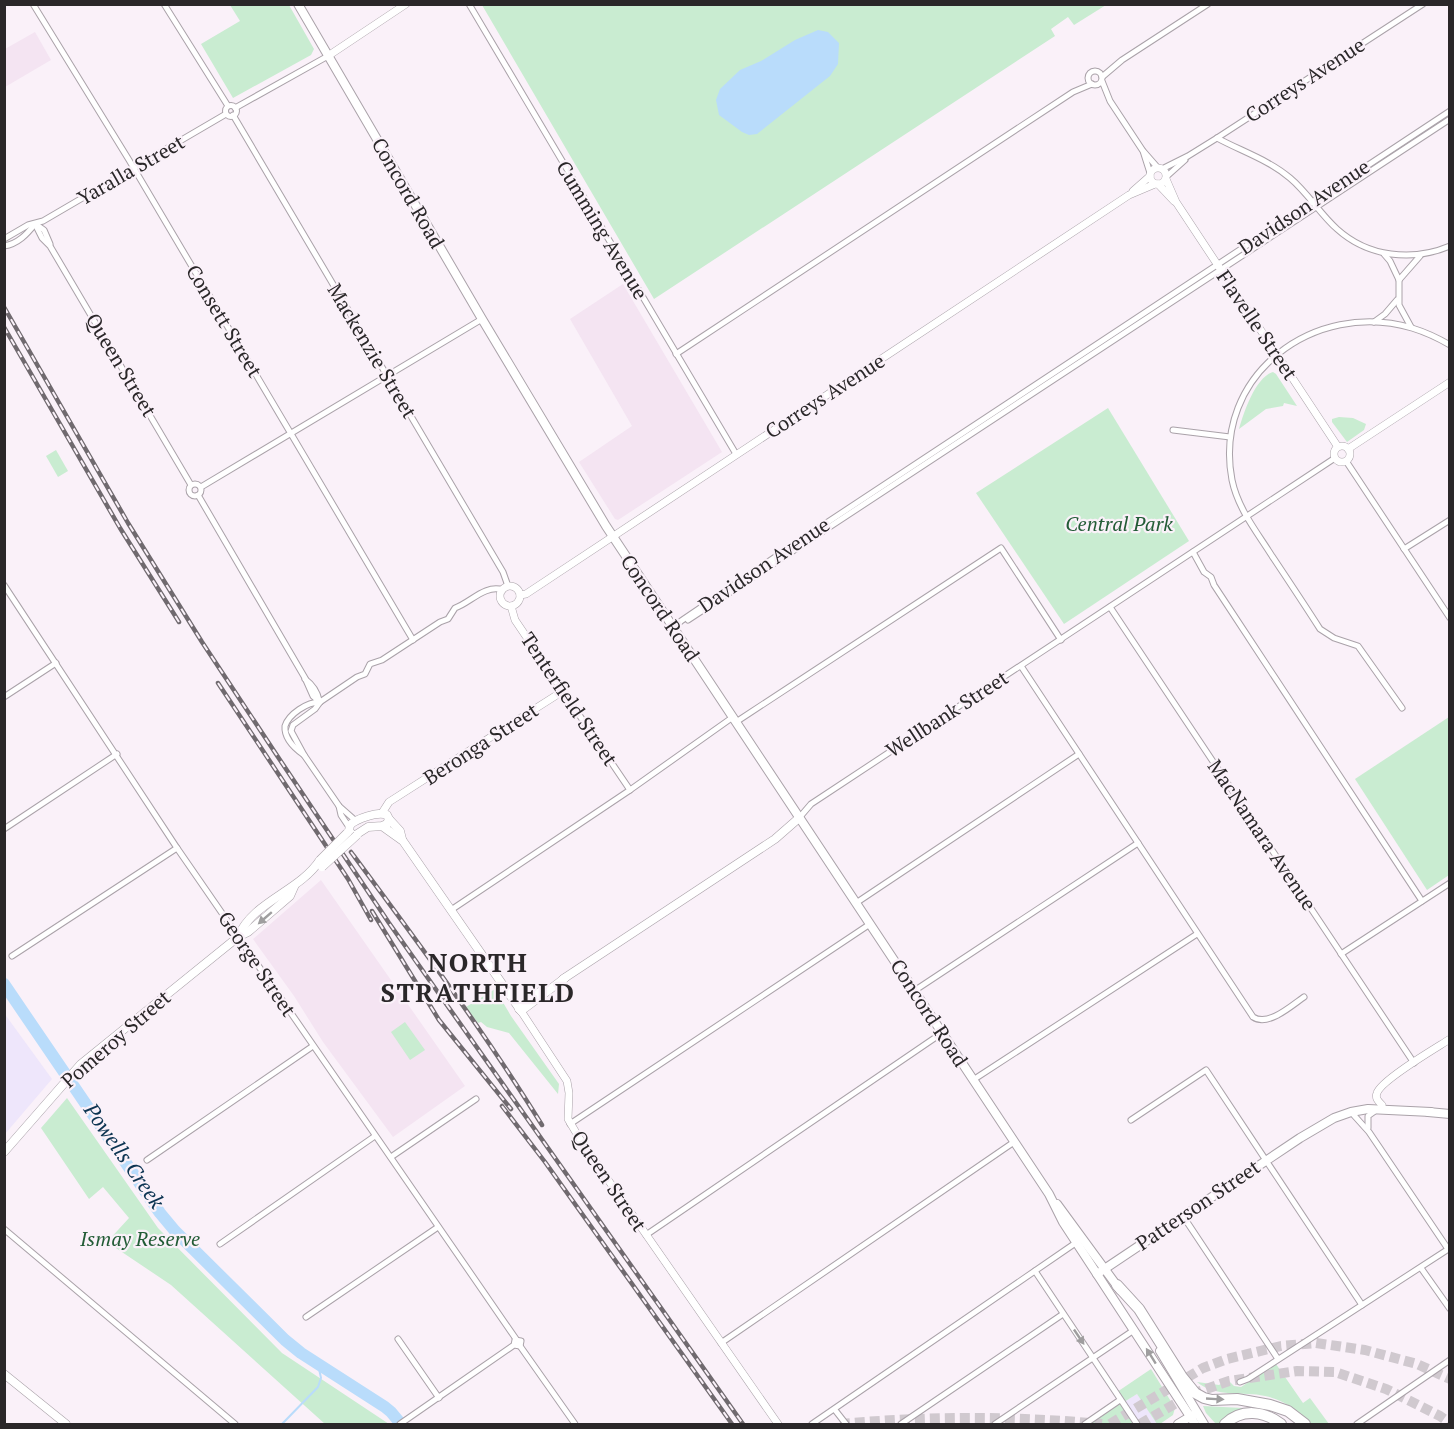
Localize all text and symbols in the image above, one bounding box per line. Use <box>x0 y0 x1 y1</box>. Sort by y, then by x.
street label: Correys Avenue <box>1240 31 1370 128</box>
street label: Yaralla Street <box>72 128 190 211</box>
street label: Concord Road <box>366 132 451 253</box>
street label: Davidson Avenue <box>1233 153 1375 261</box>
street label: Cumming Avenue <box>550 155 654 304</box>
street label: Consett Street <box>180 259 269 383</box>
street label: Flavelle Street <box>1211 264 1304 385</box>
street label: Mackenzie Street <box>321 278 424 424</box>
street label: Queen Street <box>80 308 163 422</box>
street label: Correys Avenue <box>760 347 890 444</box>
park label: Central Park <box>1065 510 1173 537</box>
street label: Davidson Avenue <box>693 511 835 619</box>
street label: Concord Road <box>615 549 706 667</box>
street label: Tenterfield Street <box>515 627 624 771</box>
street label: Wellbank Street <box>880 664 1014 763</box>
street label: Beronga Street <box>418 696 544 791</box>
street label: MacNamara Avenue <box>1202 754 1323 915</box>
street label: George Street <box>212 906 303 1022</box>
one-way arrow <box>258 911 273 924</box>
district label: NORTH STRATHFIELD <box>380 945 576 1009</box>
street label: Concord Road <box>884 954 974 1072</box>
street label: Pomeroy Street <box>55 983 176 1094</box>
water label: Powells Creek <box>78 1096 172 1214</box>
street label: Queen Street <box>566 1125 654 1237</box>
street label: Patterson Street <box>1130 1153 1266 1256</box>
park label: Ismay Reserve <box>79 1225 200 1252</box>
one-way arrow <box>1073 1329 1085 1345</box>
one-way arrow <box>1145 1347 1156 1364</box>
one-way arrow <box>1206 1394 1225 1403</box>

